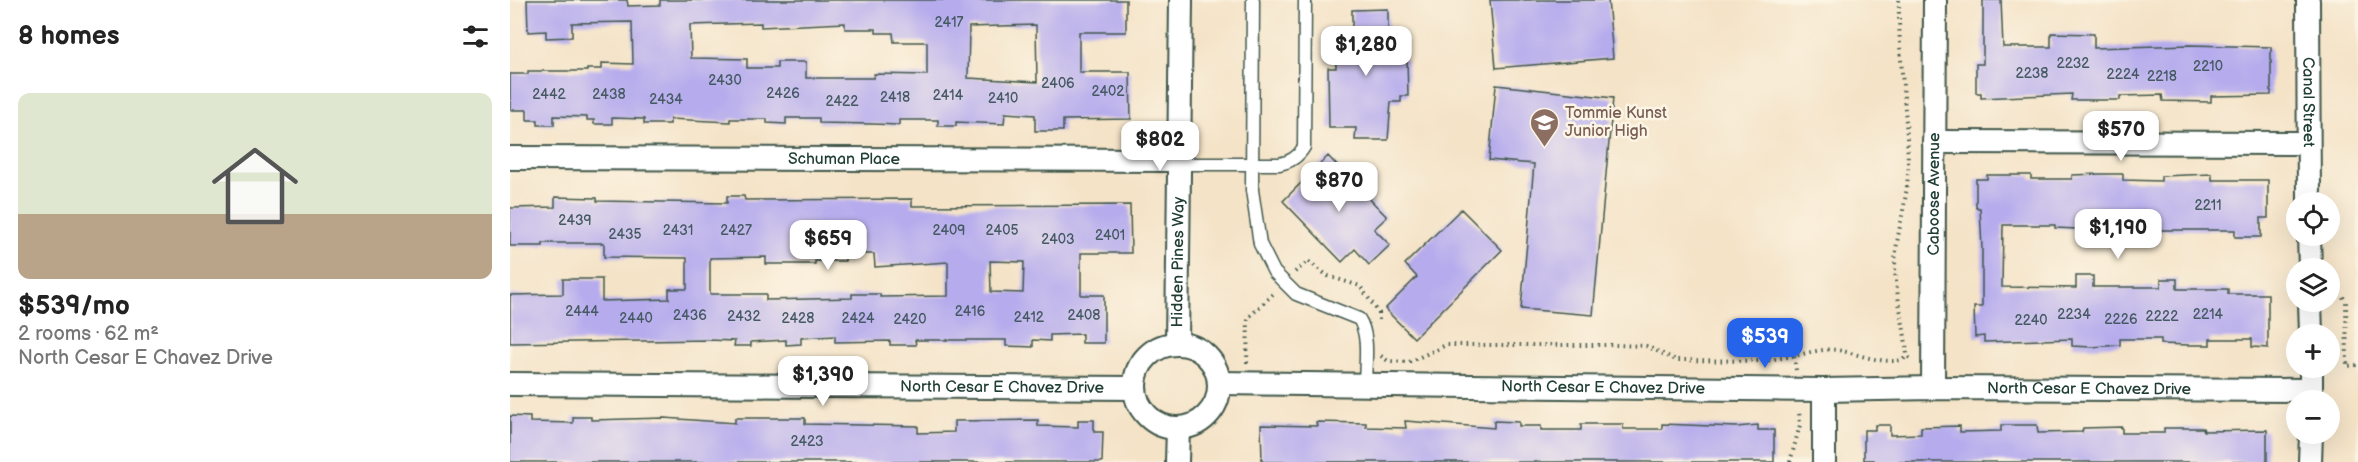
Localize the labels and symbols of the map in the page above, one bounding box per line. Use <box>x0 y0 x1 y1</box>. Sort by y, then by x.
house number: 2417 <box>935 14 964 31</box>
pin: $1,280 <box>1317 26 1415 77</box>
house number: 2232 <box>2056 55 2090 72</box>
street label: Canal Street <box>2299 57 2318 147</box>
house number: 2210 <box>2193 58 2223 75</box>
house number: 2238 <box>2015 65 2049 82</box>
house number: 2224 <box>2106 66 2140 83</box>
house number: 2218 <box>2147 68 2177 85</box>
house number: 2430 <box>708 72 742 89</box>
house number: 2406 <box>1041 75 1075 92</box>
house number: 2402 <box>1091 83 1125 100</box>
house number: 2426 <box>766 85 800 102</box>
house number: 2442 <box>532 86 566 103</box>
house number: 2438 <box>592 86 626 103</box>
house number: 2414 <box>933 87 964 104</box>
house number: 2418 <box>880 89 910 106</box>
house number: 2410 <box>988 90 1018 107</box>
house number: 2434 <box>649 91 683 108</box>
house number: 2422 <box>825 93 859 110</box>
place label: Tommie Kunst Junior High <box>1565 104 1667 141</box>
school or university icon: Tommie Kunst Junior High <box>1528 106 1560 148</box>
pin: $570 <box>2085 111 2157 162</box>
pin: $802 <box>1124 121 1196 172</box>
street label: Caboose Avenue <box>1924 132 1944 256</box>
street label: Schuman Place <box>788 149 901 169</box>
pin: $870 <box>1303 162 1375 213</box>
street label: Hidden Pines Way <box>1168 196 1188 327</box>
house number: 2211 <box>2194 197 2222 214</box>
pin: $1,190 <box>2069 209 2167 260</box>
house number: 2439 <box>558 212 592 229</box>
pin: $659 <box>792 220 864 271</box>
house number: 2431 <box>663 222 693 239</box>
house number: 2427 <box>720 222 752 239</box>
house number: 2409 <box>933 222 965 239</box>
house number: 2405 <box>986 222 1018 239</box>
house number: 2435 <box>608 226 642 243</box>
house number: 2401 <box>1095 227 1125 244</box>
house number: 2403 <box>1041 231 1075 248</box>
house number: 2444 <box>565 303 599 320</box>
house number: 2416 <box>955 303 986 320</box>
house number: 2234 <box>2057 306 2091 323</box>
house number: 2214 <box>2193 306 2224 323</box>
house number: 2436 <box>673 307 707 324</box>
house number: 2408 <box>1068 307 1100 324</box>
house number: 2432 <box>727 308 761 325</box>
house number: 2222 <box>2145 308 2179 325</box>
house number: 2412 <box>1014 309 1045 326</box>
house number: 2440 <box>619 310 653 327</box>
house number: 2428 <box>781 310 815 327</box>
house number: 2424 <box>841 310 875 327</box>
house number: 2420 <box>893 311 927 328</box>
house number: 2226 <box>2104 311 2138 328</box>
house number: 2240 <box>2014 312 2048 329</box>
pin: $539 <box>1729 318 1801 369</box>
pin: $1,390 <box>774 356 872 407</box>
street label: North Cesar E Chavez Drive <box>900 377 1105 397</box>
street label: North Cesar E Chavez Drive <box>1501 377 1706 398</box>
street label: North Cesar E Chavez Drive <box>1987 379 2192 399</box>
house number: 2423 <box>790 433 824 450</box>

